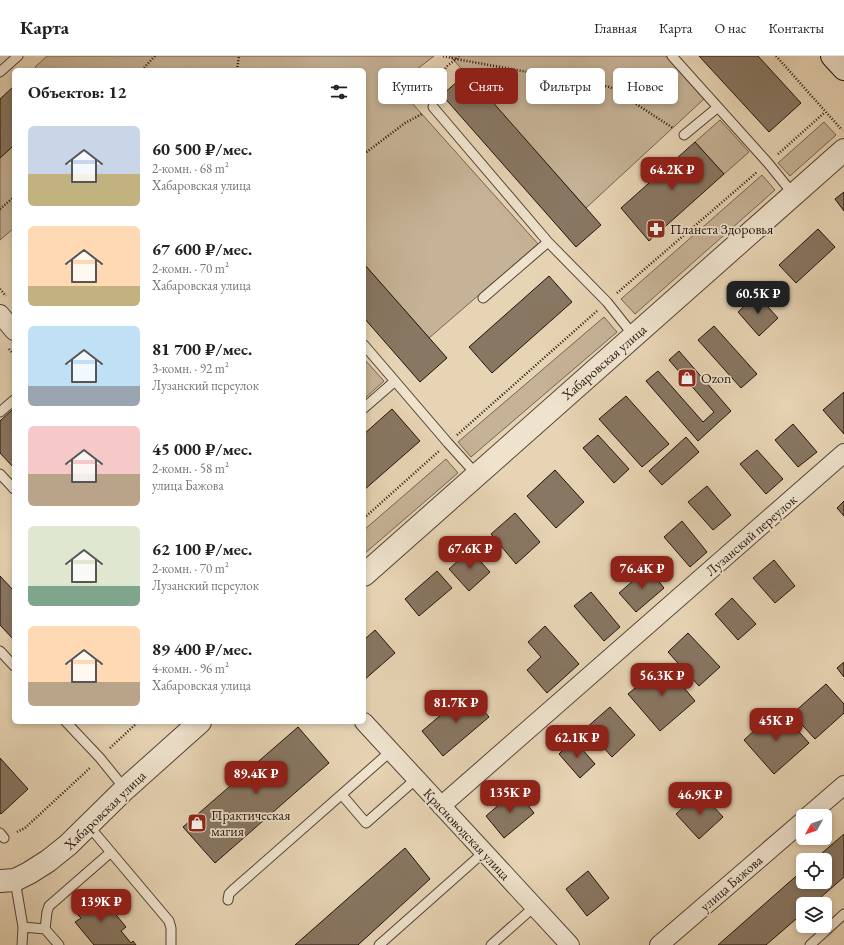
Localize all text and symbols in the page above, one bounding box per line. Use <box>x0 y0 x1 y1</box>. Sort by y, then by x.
text: Карта <box>20 15 69 40</box>
text: Главная <box>594 19 637 37</box>
text: Карта <box>659 19 692 37</box>
text: О нас <box>714 19 746 37</box>
text: Контакты <box>768 19 824 37</box>
chip: Купить <box>378 68 447 104</box>
chip: Снять <box>455 68 518 104</box>
chip: Фильтры <box>526 68 605 104</box>
chip: Новое <box>613 68 678 104</box>
text: Объектов: 12 <box>28 81 127 103</box>
icon: filters <box>328 81 350 103</box>
text: 60 500 ₽/мес. <box>152 138 252 160</box>
icon: home <box>60 142 108 190</box>
pin: 64.2K ₽ <box>635 157 709 191</box>
text: 2-комн. · 68 m² <box>152 160 229 177</box>
text: 64.2K ₽ <box>650 161 694 178</box>
text: Хабаровская улица <box>152 177 251 194</box>
pharmacy icon: Планета Здоровья <box>645 218 667 240</box>
place label: Планета Здоровья <box>670 220 773 238</box>
text: 67 600 ₽/мес. <box>152 238 252 260</box>
icon: home <box>60 242 108 290</box>
text: 2-комн. · 70 m² <box>152 260 229 277</box>
text: Хабаровская улица <box>152 277 251 294</box>
pin: 60.5K ₽ <box>721 281 795 315</box>
text: 60.5K ₽ <box>736 285 780 302</box>
street label: Хабаровская улица <box>557 320 650 404</box>
text: 81 700 ₽/мес. <box>152 338 252 360</box>
icon: home <box>60 342 108 390</box>
text: 3-комн. · 92 m² <box>152 360 229 377</box>
shop icon: Ozon <box>676 367 698 389</box>
place label: Ozon <box>701 369 732 387</box>
text: Лузанский переулок <box>152 377 259 394</box>
text: 45 000 ₽/мес. <box>152 438 252 460</box>
icon: home <box>60 442 108 490</box>
text: 2-комн. · 58 m² <box>152 460 229 477</box>
text: улица Бажова <box>152 477 224 494</box>
street label: Лузанский переулок <box>702 490 801 580</box>
pin: 67.6K ₽ <box>433 536 507 570</box>
text: 62 100 ₽/мес. <box>152 538 252 560</box>
text: 67.6K ₽ <box>448 540 492 557</box>
icon: home <box>60 542 108 590</box>
pin: 76.4K ₽ <box>605 556 679 590</box>
text: 2-комн. · 70 m² <box>152 560 229 577</box>
text: 76.4K ₽ <box>620 560 664 577</box>
text: Лузанский переулок <box>152 577 259 594</box>
text: 89 400 ₽/мес. <box>152 638 252 660</box>
icon: home <box>60 642 108 690</box>
text: 4-комн. · 96 m² <box>152 660 229 677</box>
pin: 56.3K ₽ <box>625 663 699 697</box>
text: 56.3K ₽ <box>640 667 684 684</box>
text: Хабаровская улица <box>152 677 251 694</box>
pin: 81.7K ₽ <box>419 690 493 724</box>
text: 81.7K ₽ <box>434 694 478 711</box>
pin: 45K ₽ <box>748 708 804 742</box>
text: 45K ₽ <box>759 712 793 729</box>
pin: 62.1K ₽ <box>540 725 614 759</box>
text: 62.1K ₽ <box>555 729 599 746</box>
pin: 89.4K ₽ <box>219 761 293 795</box>
text: 89.4K ₽ <box>234 765 278 782</box>
street label: Хабаровская улица <box>60 766 150 854</box>
pin: 135K ₽ <box>477 780 543 814</box>
pin: 46.9K ₽ <box>663 782 737 816</box>
street label: Красноводская улица <box>420 784 515 884</box>
text: 135K ₽ <box>489 784 531 801</box>
text: 46.9K ₽ <box>678 786 722 803</box>
place label: Практическая магия <box>211 806 290 840</box>
north arrow <box>796 809 832 845</box>
map controls <box>796 809 832 933</box>
shop icon: Практическая магия <box>186 812 208 834</box>
street label: улица Бажова <box>696 851 766 915</box>
button: locate <box>796 853 832 889</box>
pin: 139K ₽ <box>68 889 134 923</box>
text: 139K ₽ <box>80 893 122 910</box>
button: layers <box>796 897 832 933</box>

